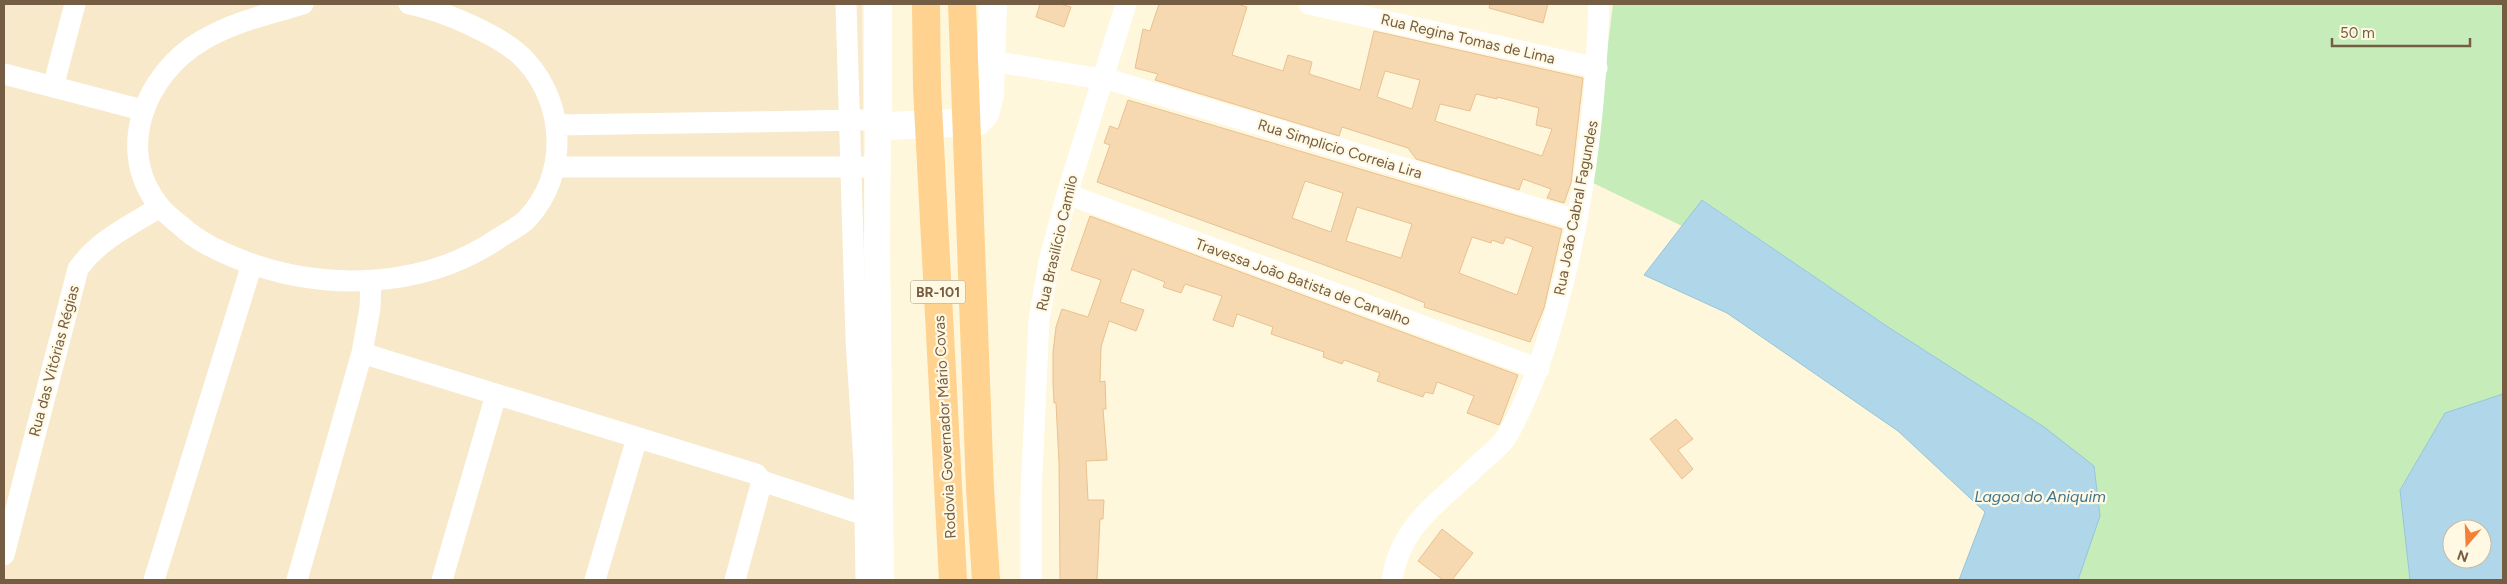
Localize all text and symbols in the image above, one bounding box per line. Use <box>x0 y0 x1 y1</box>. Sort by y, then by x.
street label: Rua Regina Tomas de Lima <box>1379 10 1557 68</box>
scale bar <box>2332 15 2470 47</box>
text: 50 m <box>2340 24 2375 42</box>
street label: Rua Simplicio Correia Lira <box>1256 115 1424 183</box>
street label: Rua João Cabral Fagundes <box>1550 119 1602 297</box>
street label: Rua Brasilício Camilo <box>1033 173 1081 313</box>
street label: Travessa João Batista de Carvalho <box>1193 235 1413 329</box>
road number: BR-101 <box>910 280 966 304</box>
street label: Rua das Vitórias Régias <box>25 283 83 439</box>
street label: Rodovia Governador Mário Covas <box>930 315 960 539</box>
water label: Lagoa do Aniquim <box>1974 487 2106 506</box>
north arrow <box>2442 519 2492 569</box>
text: N <box>2455 546 2471 566</box>

